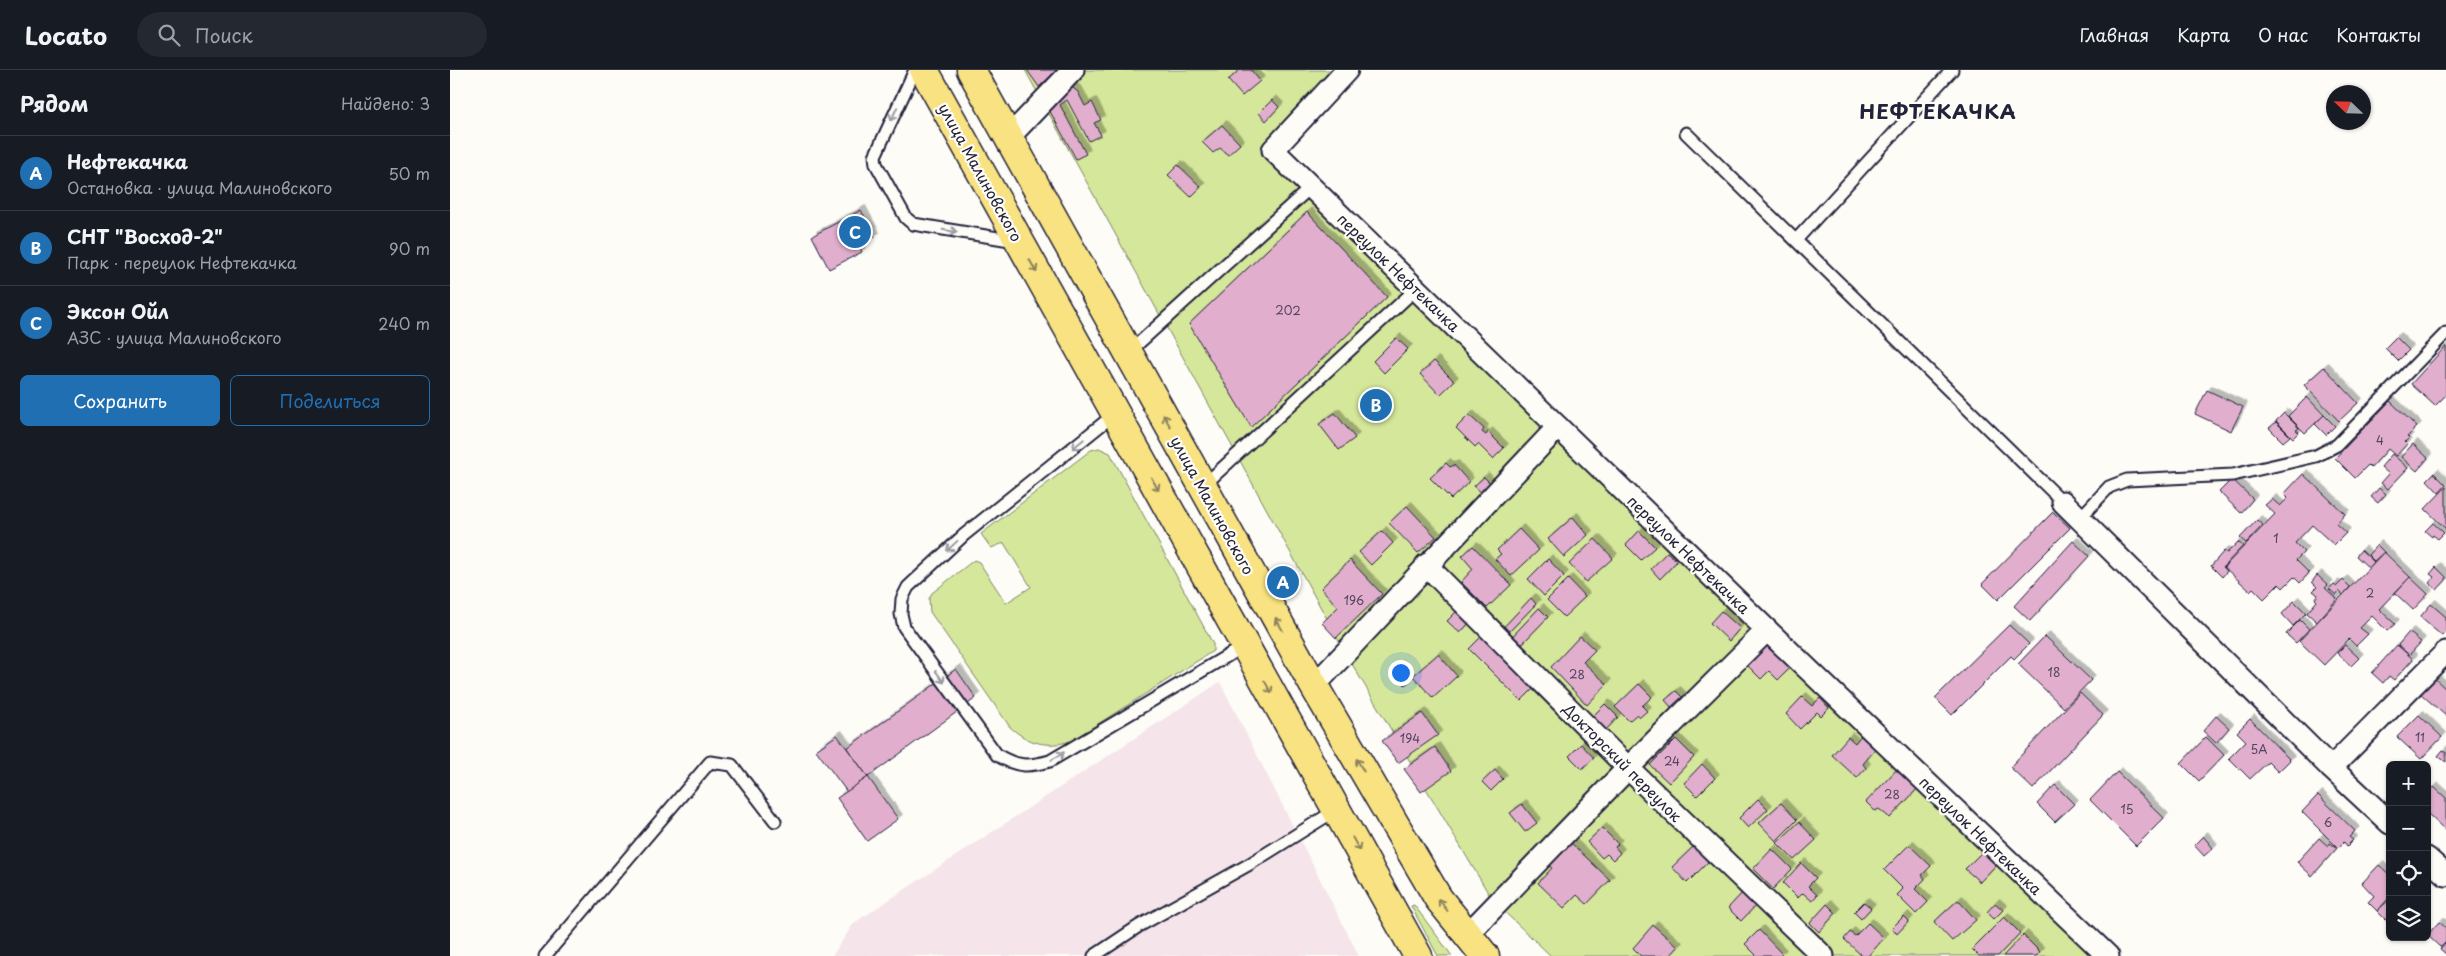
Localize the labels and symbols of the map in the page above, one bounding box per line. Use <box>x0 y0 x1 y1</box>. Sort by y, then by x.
north arrow <box>2326 85 2371 130</box>
district label: НЕФТЕКАЧКА <box>1859 96 2017 126</box>
street label: улица Малиновского <box>933 98 1029 246</box>
one-way arrow <box>889 106 899 121</box>
street label: переулок Нефтекачка <box>1333 207 1466 337</box>
pin: C <box>839 213 871 251</box>
one-way arrow <box>942 226 958 236</box>
one-way arrow <box>1028 258 1038 273</box>
house number: 202 <box>1275 301 1301 319</box>
pin: B <box>1360 386 1392 424</box>
one-way arrow <box>1162 413 1172 428</box>
street label: улица Малиновского <box>1165 431 1261 579</box>
house number: 4 <box>2376 431 2384 449</box>
one-way arrow <box>1071 438 1084 449</box>
one-way arrow <box>1150 476 1160 491</box>
street label: переулок Нефтекачка <box>1623 489 1756 619</box>
house number: 1 <box>2273 529 2279 547</box>
one-way arrow <box>945 540 958 552</box>
pin: A <box>1267 563 1299 601</box>
house number: 2 <box>2366 584 2374 602</box>
house number: 196 <box>1344 591 1364 609</box>
one-way arrow <box>1274 617 1284 632</box>
your location <box>1388 660 1414 686</box>
house number: 18 <box>2048 663 2060 681</box>
house number: 28 <box>1569 665 1585 683</box>
one-way arrow <box>935 669 945 683</box>
one-way arrow <box>1264 679 1273 694</box>
street label: Докторский переулок <box>1558 697 1688 827</box>
house number: 11 <box>2415 728 2425 746</box>
house number: 194 <box>1400 729 1420 747</box>
house number: 5А <box>2251 740 2267 758</box>
one-way arrow <box>1050 751 1064 761</box>
house number: 24 <box>1664 752 1680 770</box>
one-way arrow <box>1355 759 1365 773</box>
street label: переулок Нефтекачка <box>1915 770 2048 900</box>
house number: 28 <box>1884 785 1900 803</box>
house number: 15 <box>2120 800 2134 818</box>
house number: 6 <box>2324 813 2332 831</box>
one-way arrow <box>1351 837 1361 851</box>
one-way arrow <box>1438 898 1448 912</box>

